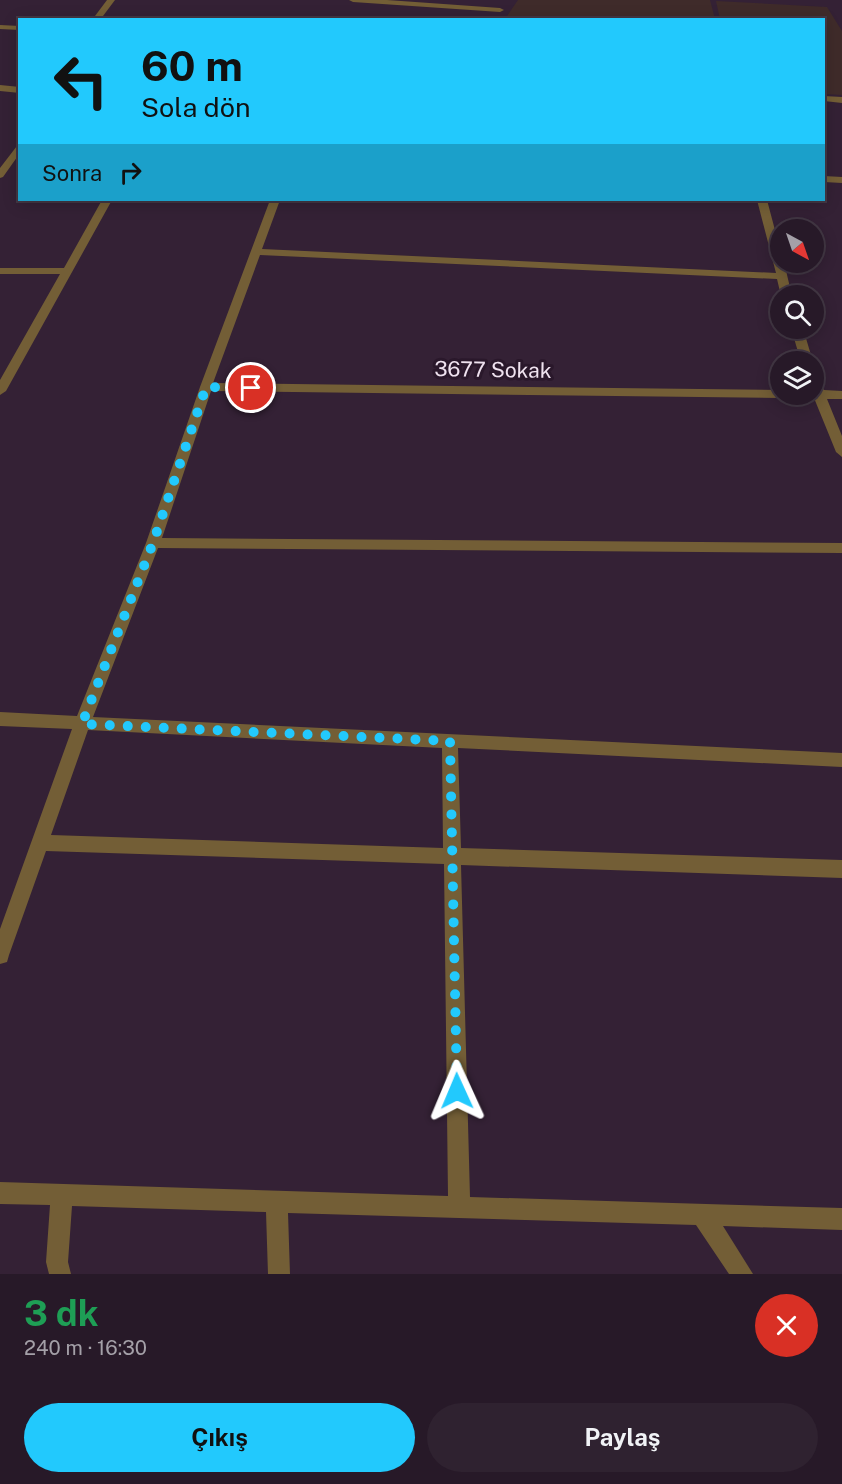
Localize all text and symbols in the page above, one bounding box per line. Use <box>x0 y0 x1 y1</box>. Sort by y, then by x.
text: 60 m <box>141 41 243 90</box>
icon: left <box>42 42 120 120</box>
text: Sola dön <box>141 91 251 123</box>
icon: right <box>114 156 147 189</box>
text: Sonra <box>42 160 102 186</box>
north arrow <box>770 219 824 273</box>
map controls <box>770 219 824 405</box>
button: search <box>770 285 824 339</box>
button: layers <box>770 351 824 405</box>
street label: 3677 Sokak <box>434 356 552 383</box>
pin <box>225 362 276 413</box>
icon: arrive <box>234 371 267 404</box>
position arrow <box>425 1059 489 1123</box>
text: 3 dk <box>24 1292 99 1334</box>
button: close <box>755 1294 818 1357</box>
text: 240 m · 16:30 <box>24 1336 147 1360</box>
button: Çıkış <box>24 1403 415 1472</box>
button: Paylaş <box>427 1403 818 1472</box>

